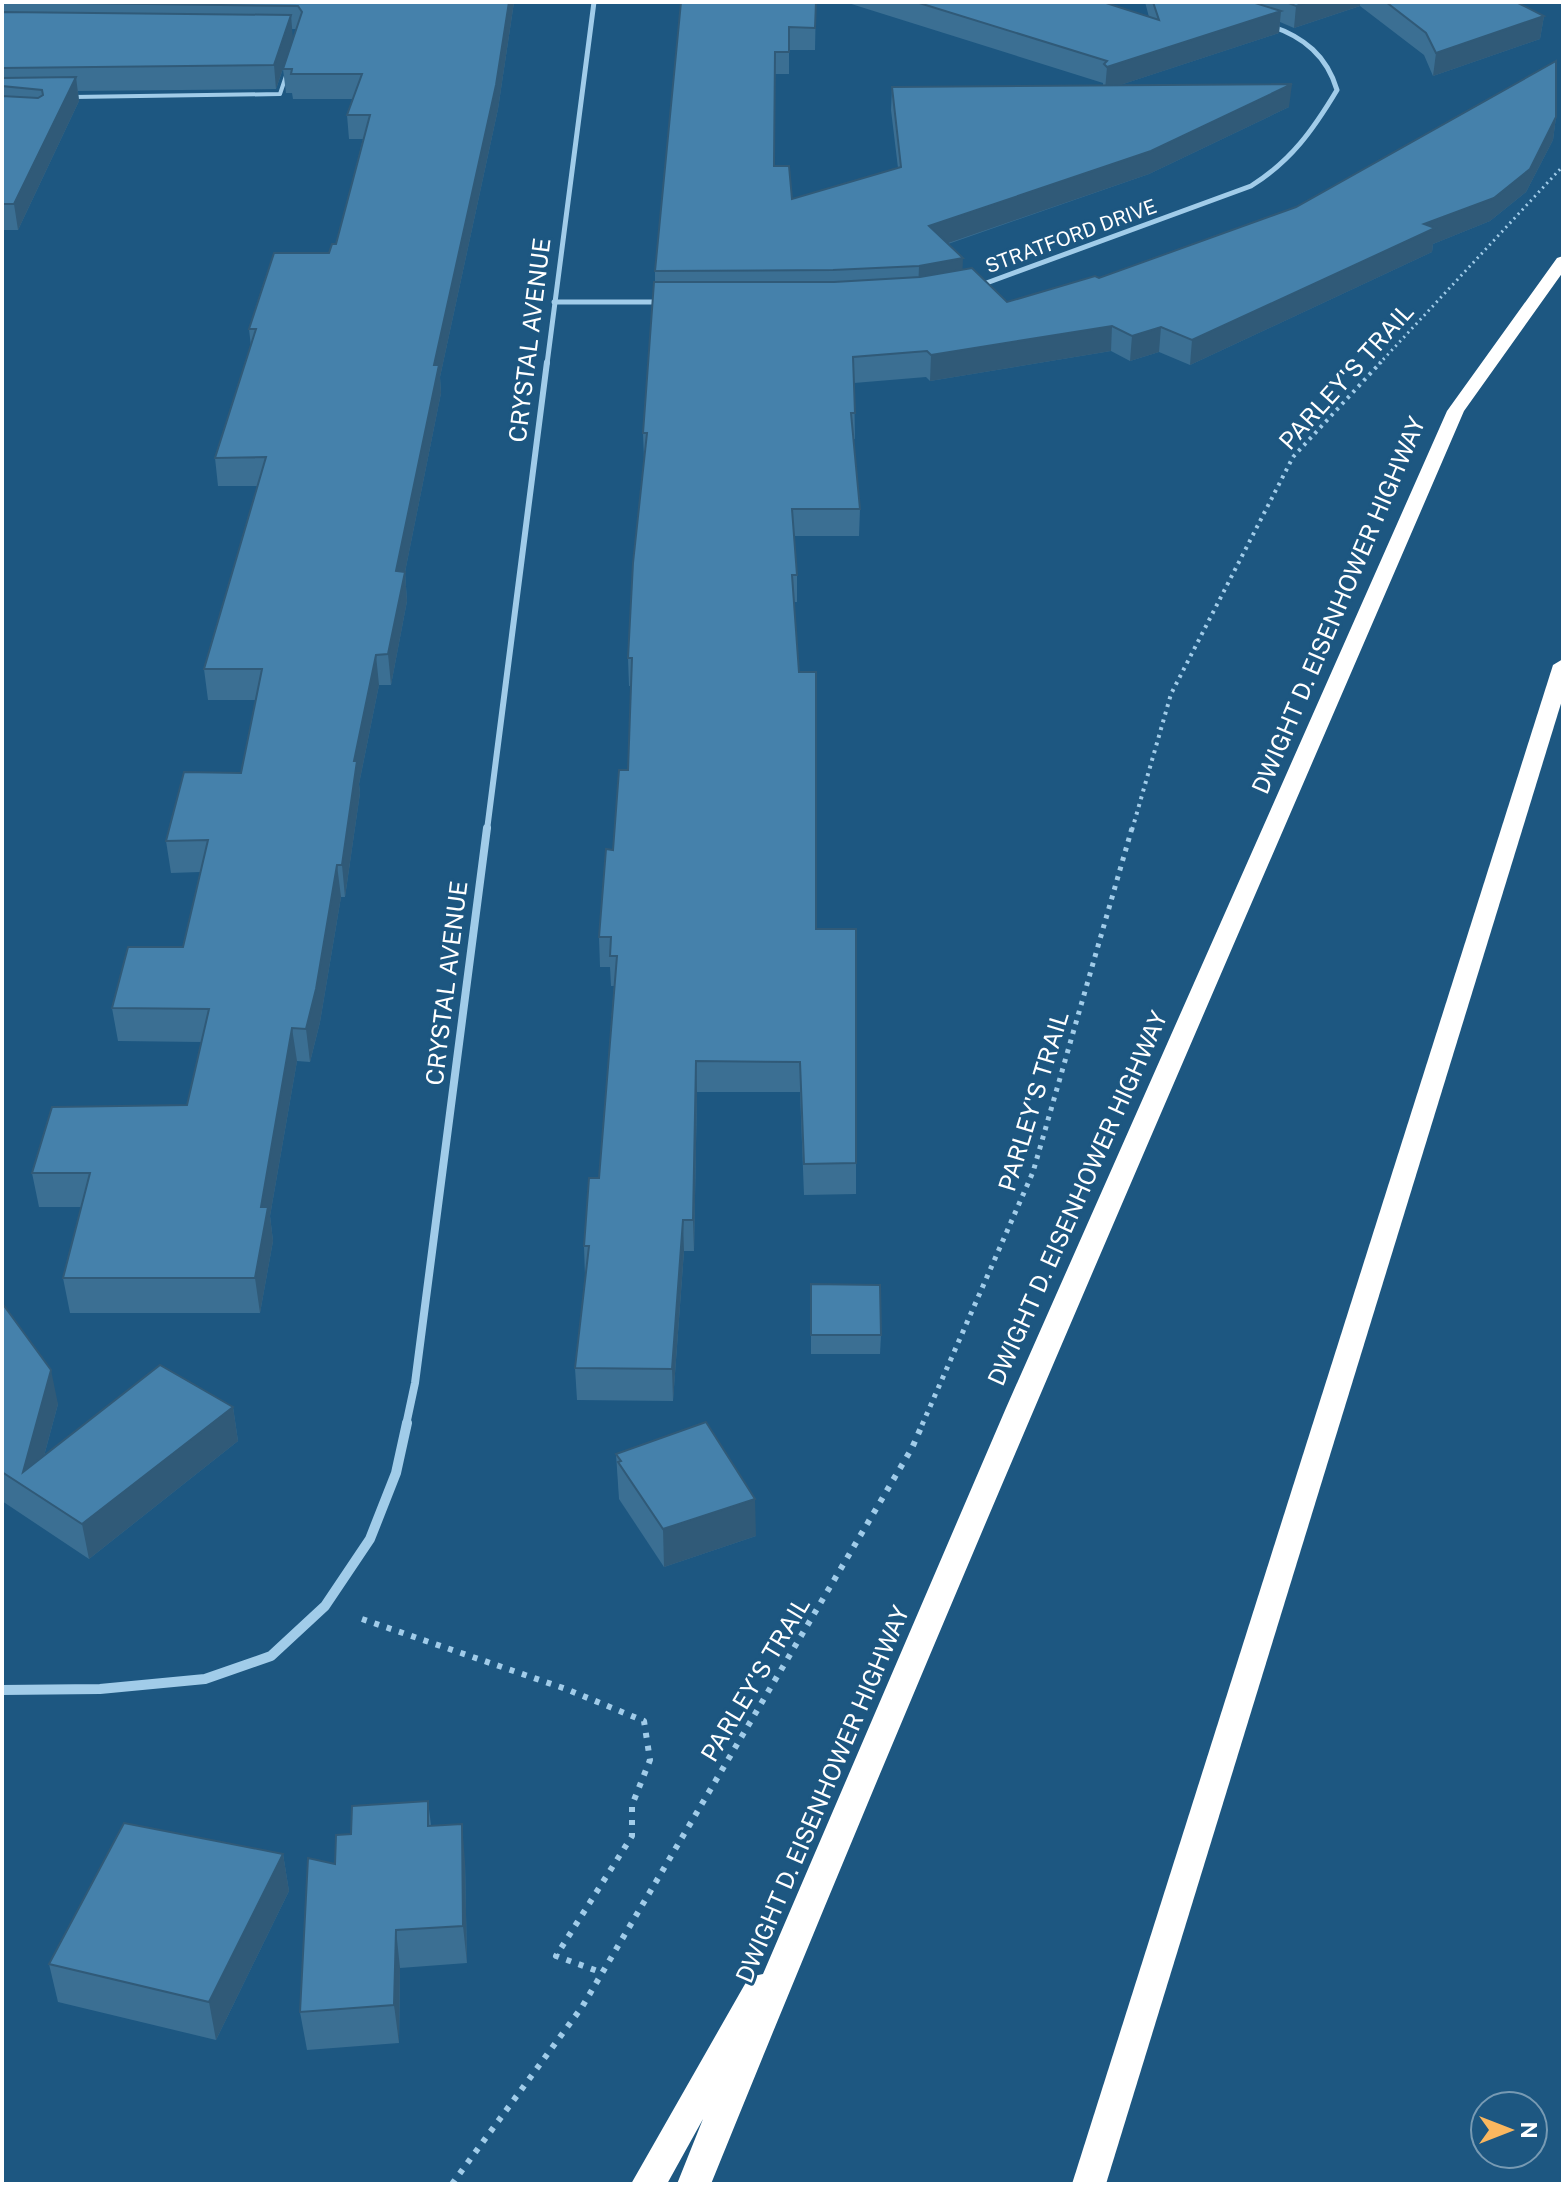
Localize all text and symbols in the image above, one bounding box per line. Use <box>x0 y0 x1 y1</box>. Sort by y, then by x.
street label: STRATFORD DRIVE <box>982 194 1160 278</box>
street label: CRYSTAL AVENUE <box>503 236 555 444</box>
street label: PARLEY'S TRAIL <box>1273 297 1419 455</box>
street label: DWIGHT D. EISENHOWER HIGHWAY <box>1246 412 1431 798</box>
street label: CRYSTAL AVENUE <box>420 879 472 1087</box>
street label: DWIGHT D. EISENHOWER HIGHWAY <box>981 1006 1173 1390</box>
street label: PARLEY'S TRAIL <box>992 1007 1074 1195</box>
street label: PARLEY'S TRAIL <box>695 1592 815 1766</box>
street label: DWIGHT D. EISENHOWER HIGHWAY <box>730 1601 915 1987</box>
north arrow <box>1469 2090 1549 2170</box>
text: N <box>1516 2121 1542 2139</box>

